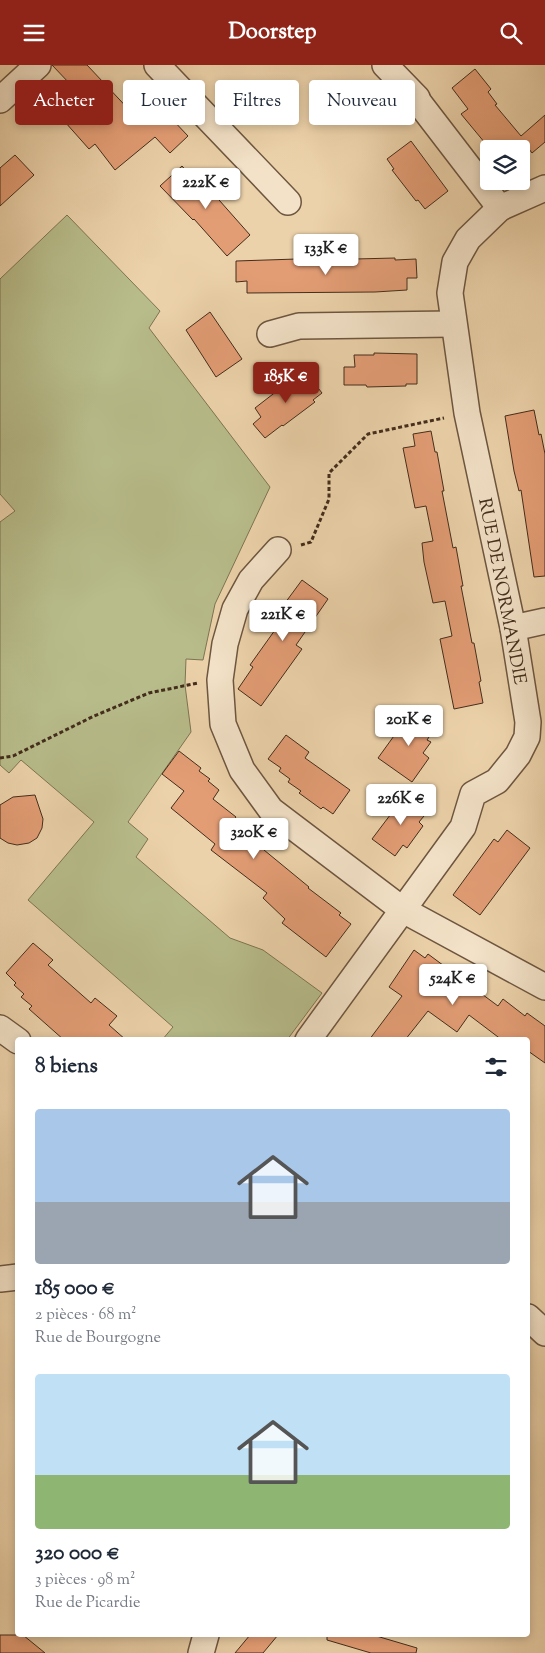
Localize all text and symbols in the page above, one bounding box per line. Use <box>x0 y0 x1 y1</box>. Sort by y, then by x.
text: Doorstep <box>228 17 317 49</box>
icon: menu <box>20 19 48 47</box>
icon: search <box>497 19 525 47</box>
chip: Acheter <box>15 80 113 125</box>
chip: Louer <box>123 80 205 125</box>
chip: Filtres <box>215 80 299 125</box>
chip: Nouveau <box>309 80 415 125</box>
map controls <box>480 140 530 190</box>
button: layers <box>480 140 530 190</box>
pin: 222K € <box>165 167 247 210</box>
text: 222K € <box>182 172 230 195</box>
pin: 133K € <box>285 233 367 276</box>
text: 133K € <box>304 238 348 261</box>
pin: 185K € <box>245 361 327 404</box>
text: 185K € <box>264 366 308 389</box>
street label: RUE DE NORMANDIE <box>470 496 532 687</box>
pin: 221K € <box>242 599 324 642</box>
text: 221K € <box>260 604 306 627</box>
pin: 201K € <box>368 705 450 747</box>
text: 201K € <box>386 709 432 732</box>
pin: 226K € <box>360 783 442 826</box>
text: 226K € <box>377 788 425 811</box>
pin: 320K € <box>213 817 295 860</box>
text: 320K € <box>230 822 278 845</box>
pin: 524K € <box>412 963 494 1006</box>
text: 524K € <box>430 968 476 991</box>
text: 8 biens <box>35 1052 98 1082</box>
icon: filters <box>482 1053 510 1081</box>
icon: home <box>228 1142 318 1232</box>
text: 185 000 € <box>35 1274 115 1304</box>
text: 2 pièces · 68 m² <box>35 1304 137 1327</box>
text: Rue de Bourgogne <box>35 1327 161 1350</box>
icon: home <box>228 1407 318 1497</box>
text: 320 000 € <box>35 1539 120 1569</box>
text: 3 pièces · 98 m² <box>35 1569 135 1592</box>
text: Rue de Picardie <box>35 1592 140 1615</box>

